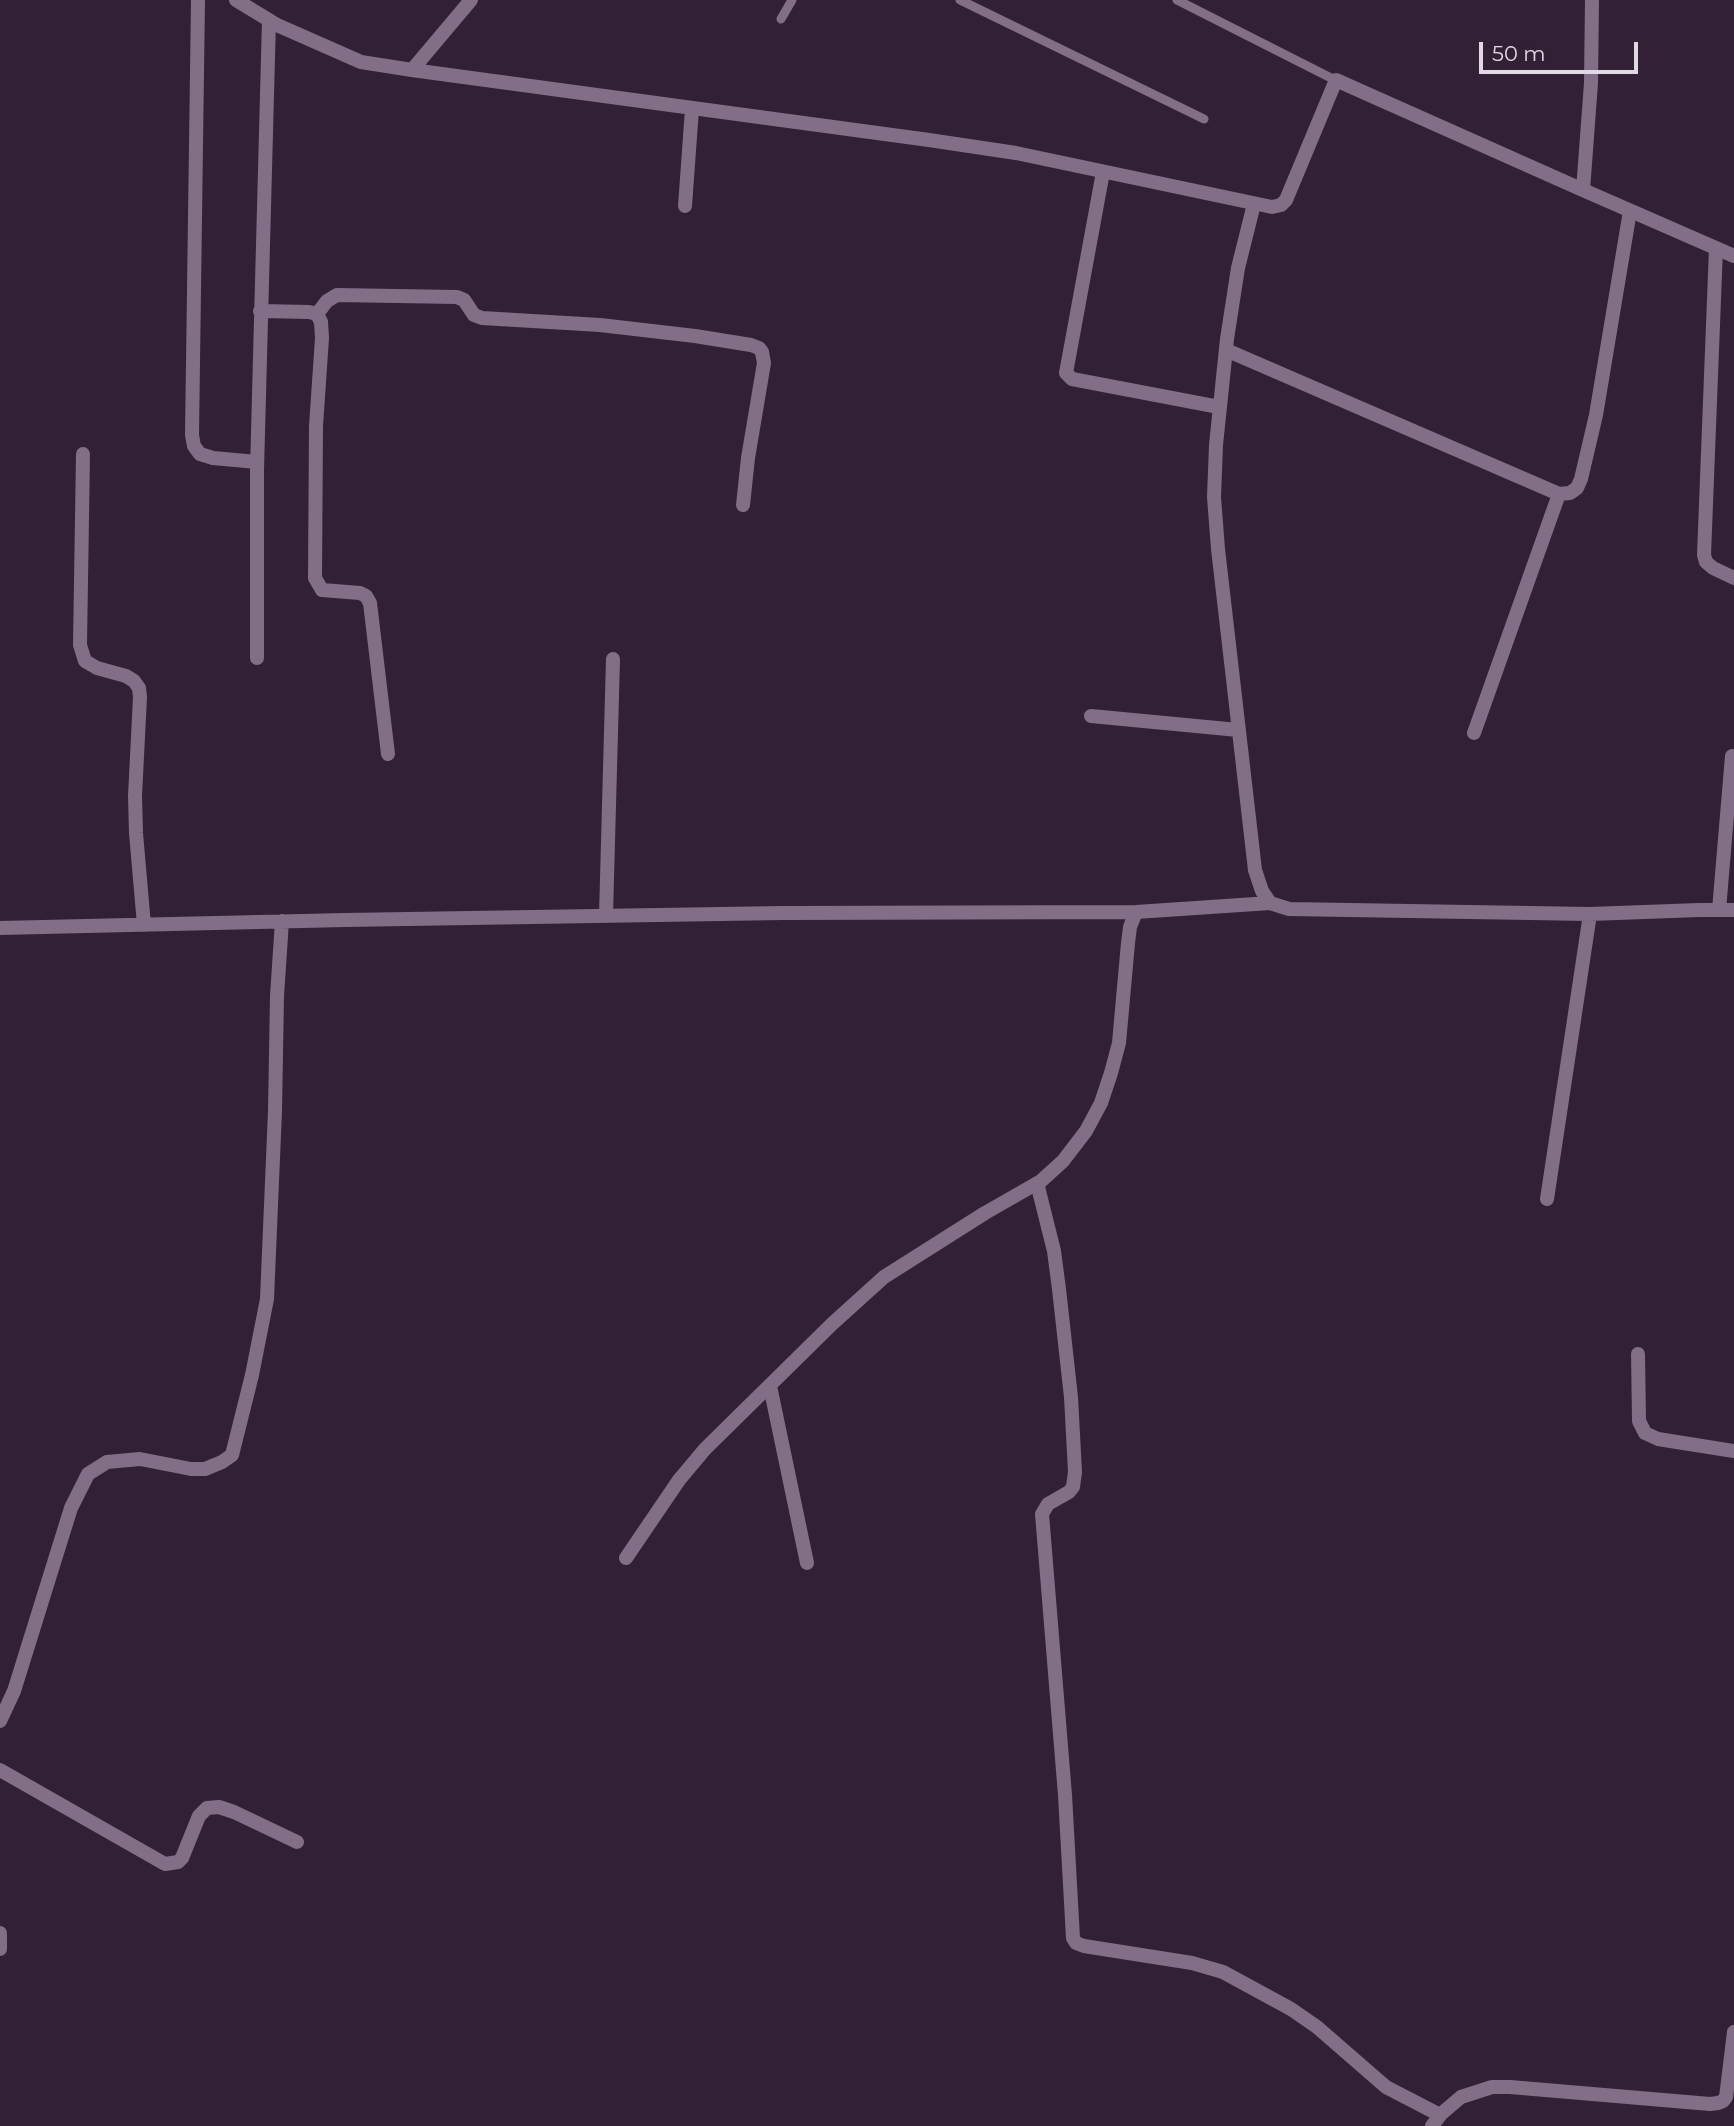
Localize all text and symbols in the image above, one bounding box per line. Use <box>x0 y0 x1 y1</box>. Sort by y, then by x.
scale bar <box>1482 28 1641 72</box>
text: 50 m <box>1492 41 1546 66</box>

